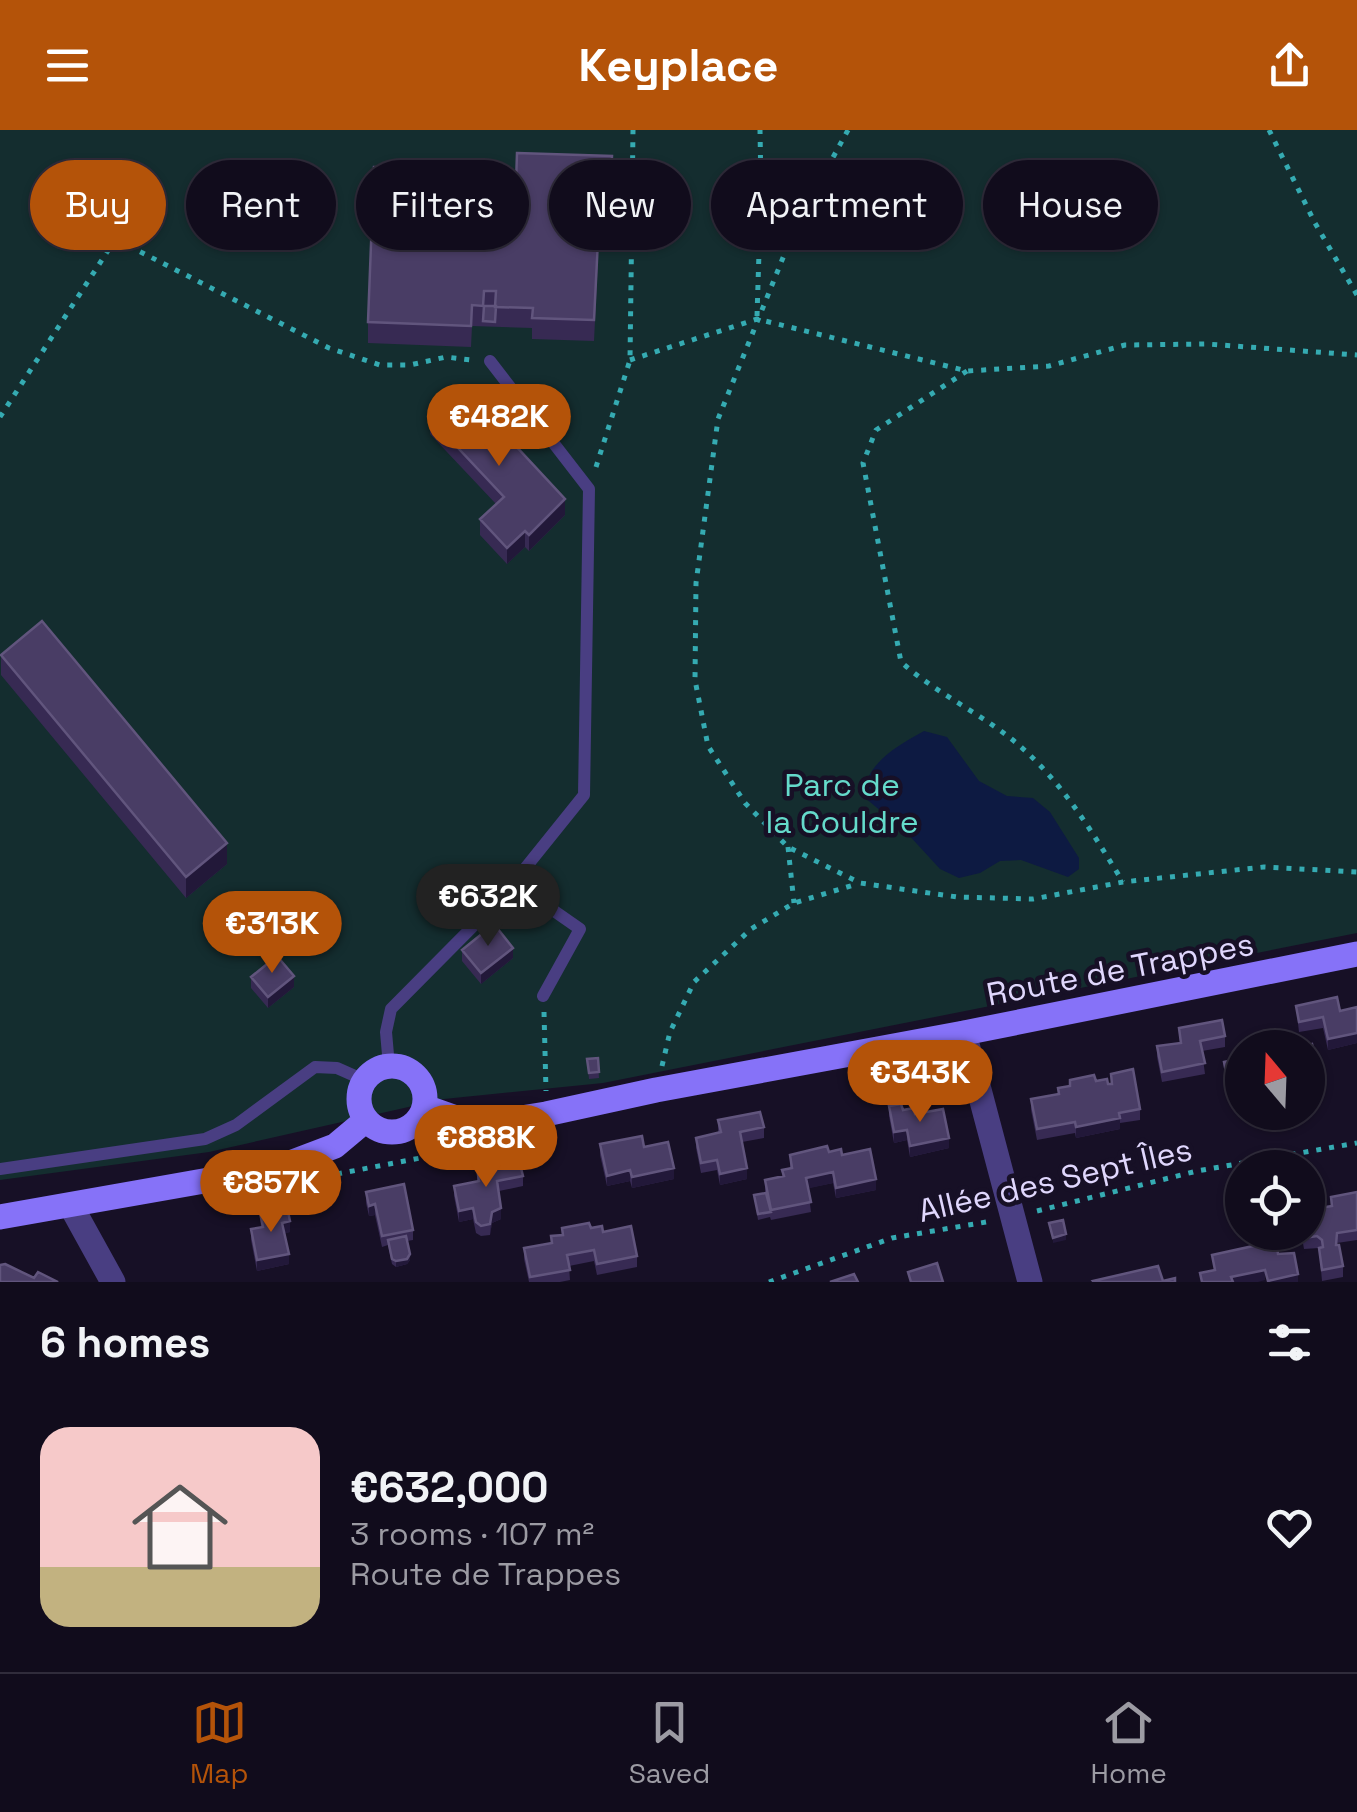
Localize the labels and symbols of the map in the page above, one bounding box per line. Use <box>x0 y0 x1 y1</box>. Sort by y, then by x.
pin: €482K <box>429 384 569 469</box>
park label: Parc de la Couldre <box>765 765 919 842</box>
pin: €632K <box>418 864 558 949</box>
pin: €313K <box>202 891 342 976</box>
street label: Route de Trappes <box>983 923 1257 1015</box>
north arrow <box>1225 1030 1325 1130</box>
pin: €343K <box>850 1040 990 1125</box>
pin: €888K <box>416 1105 556 1190</box>
street label: Allée des Sept Îles <box>914 1129 1196 1231</box>
pin: €857K <box>201 1150 341 1235</box>

